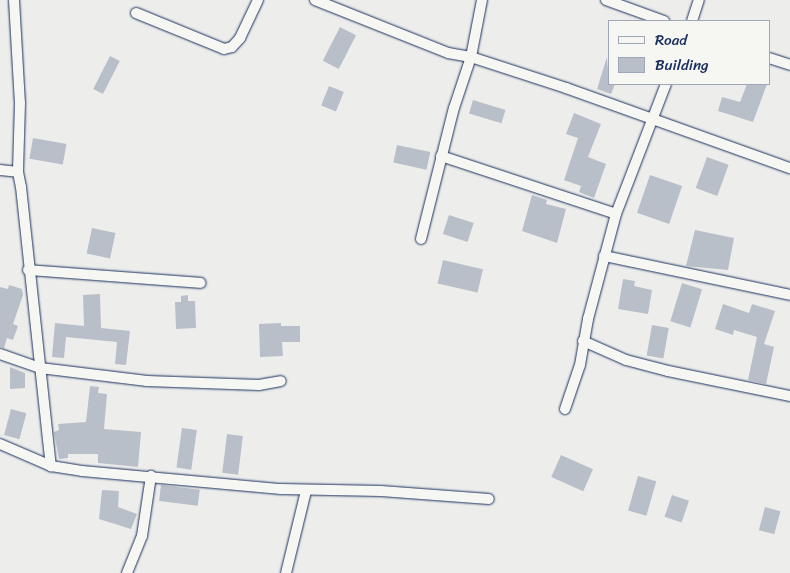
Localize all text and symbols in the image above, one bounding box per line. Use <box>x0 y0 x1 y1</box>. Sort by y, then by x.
legend <box>608 20 770 85</box>
text: Road <box>655 27 687 53</box>
text: Building <box>655 52 709 78</box>

